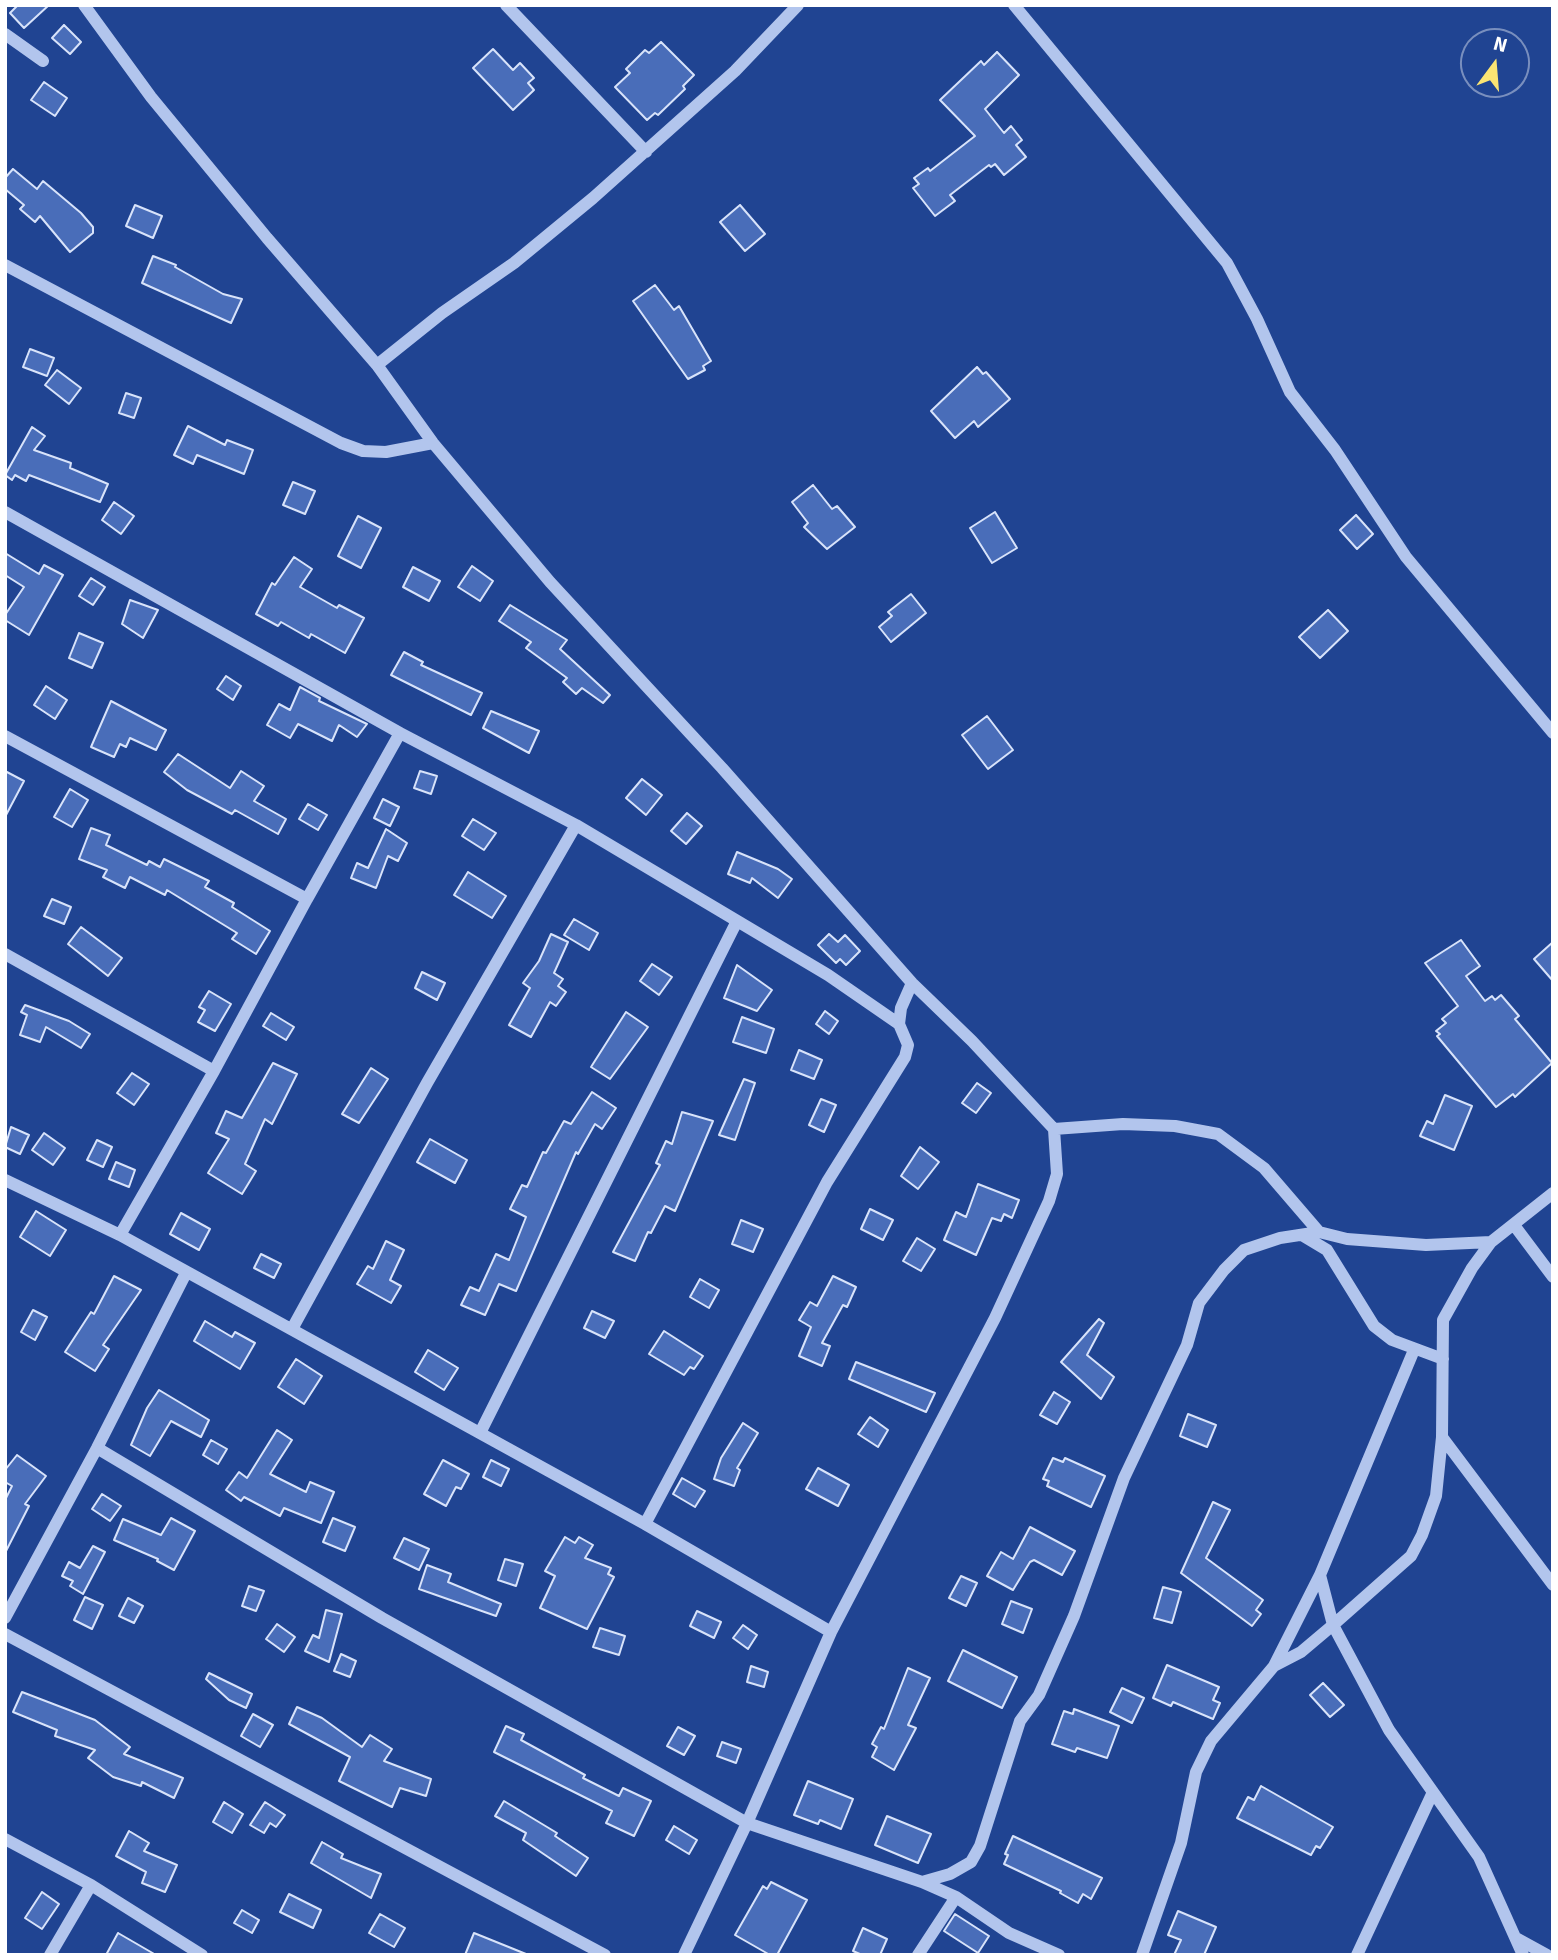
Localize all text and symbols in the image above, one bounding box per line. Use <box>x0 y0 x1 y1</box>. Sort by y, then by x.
north arrow <box>1460 28 1530 98</box>
text: N <box>1491 31 1510 58</box>

